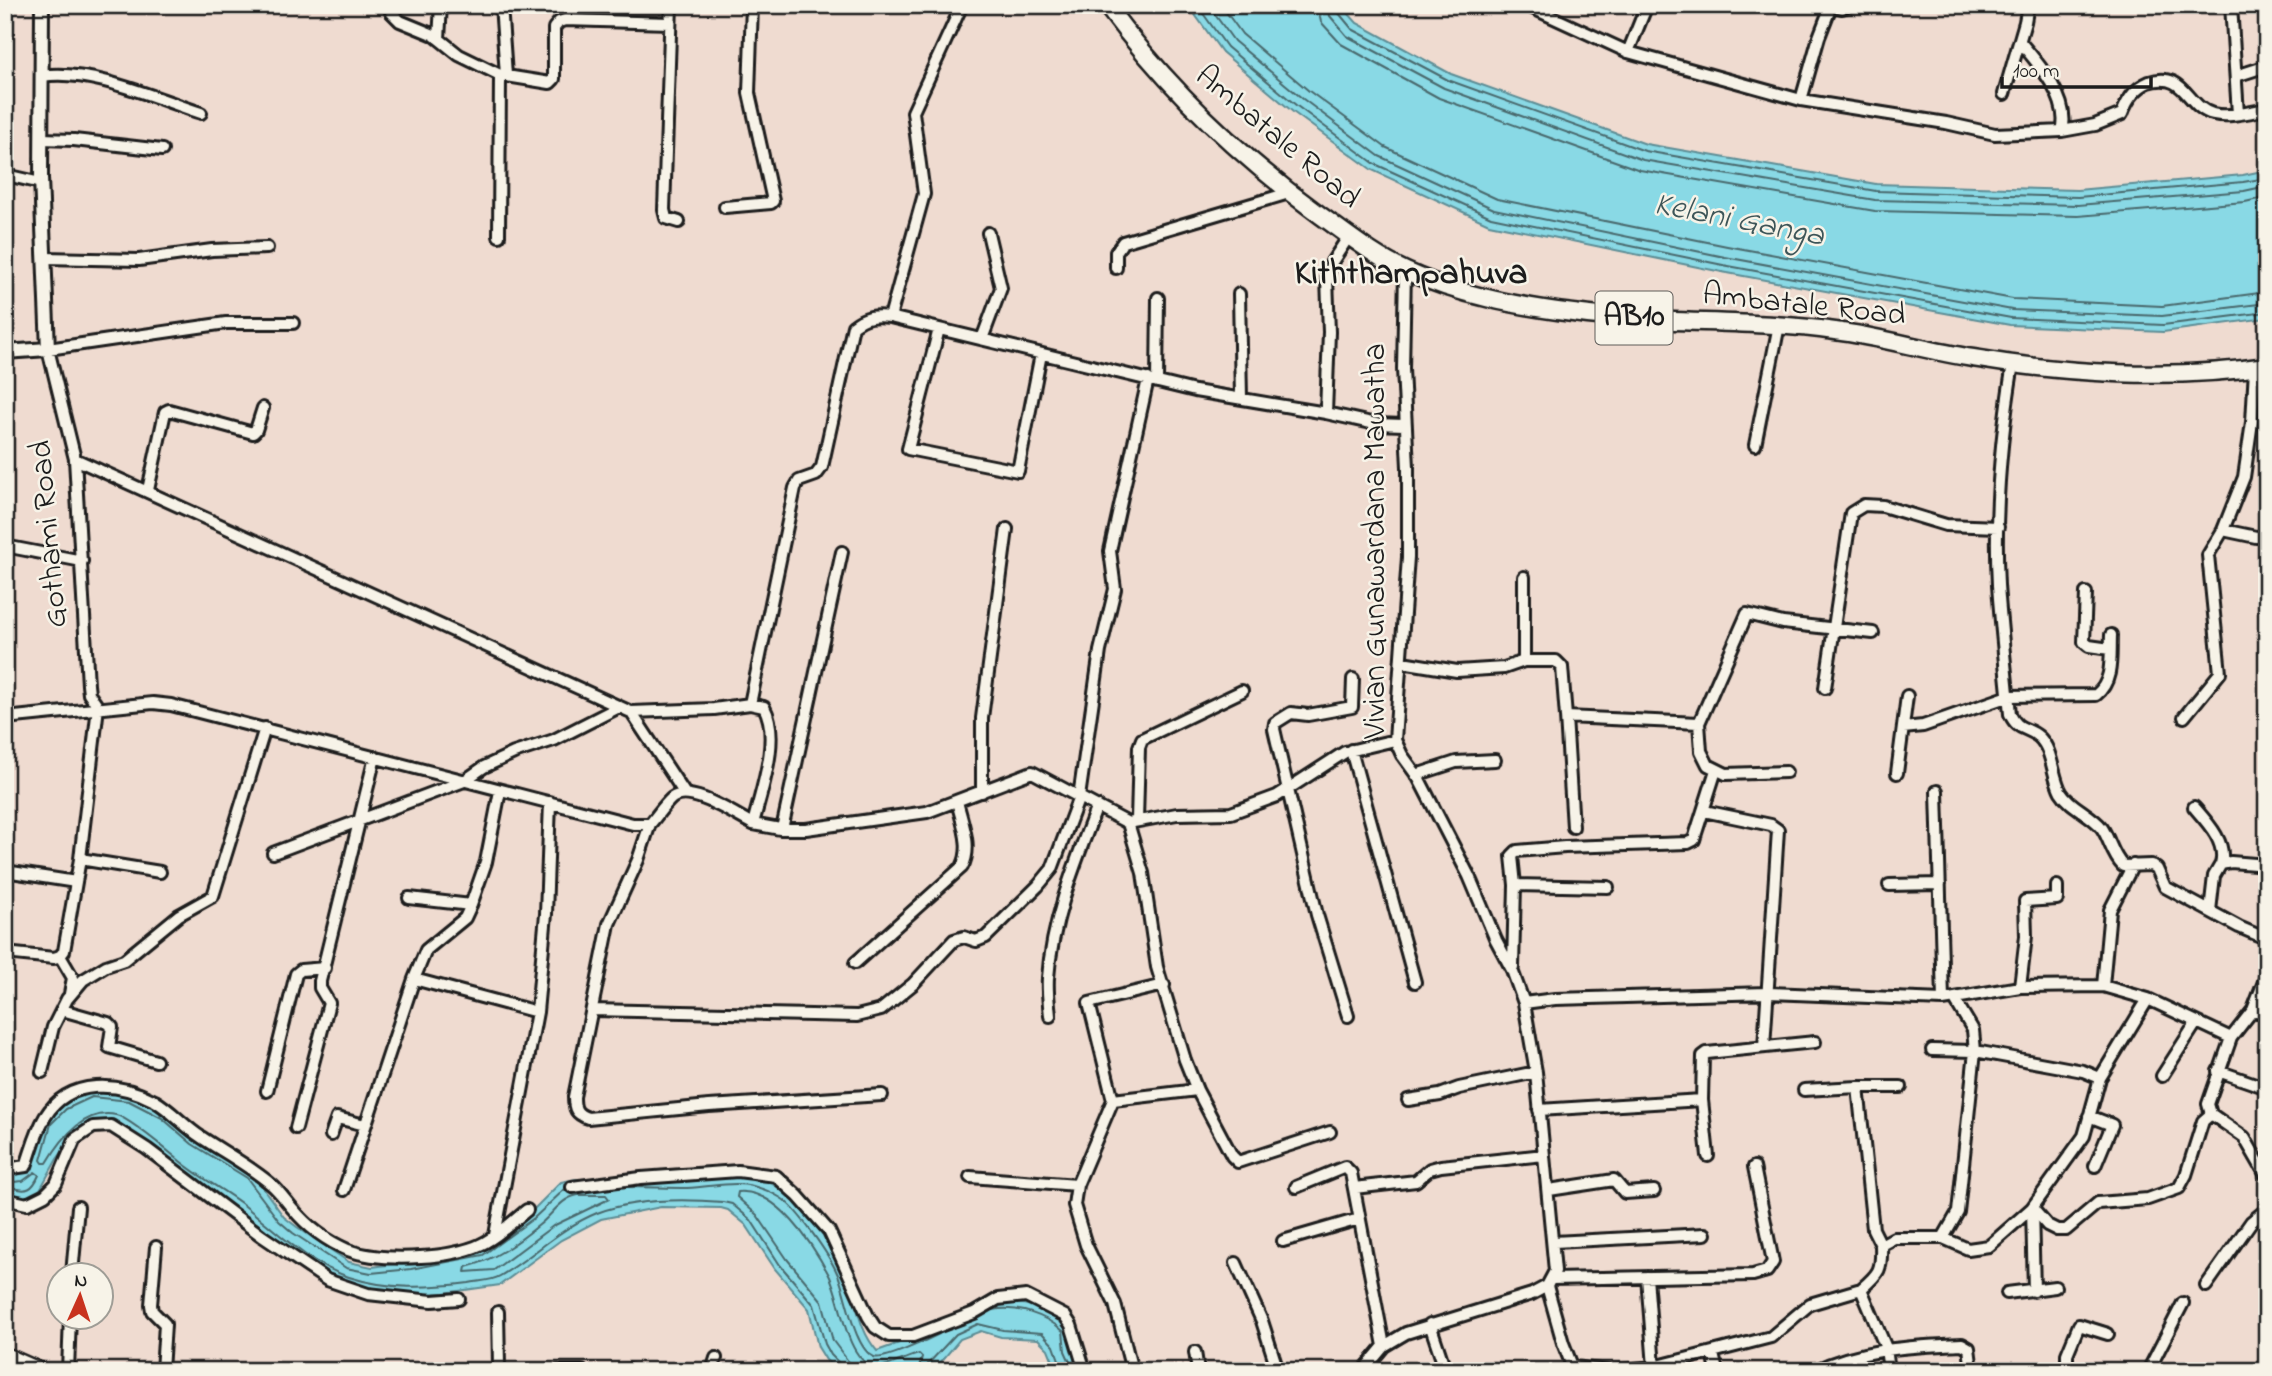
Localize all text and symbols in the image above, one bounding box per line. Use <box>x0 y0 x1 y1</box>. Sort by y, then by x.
scale bar <box>2002 46 2151 90</box>
street label: Ambatale Road <box>1184 54 1370 222</box>
text: 100 m <box>2013 57 2059 87</box>
water label: Kelani Ganga <box>1650 181 1829 262</box>
district label: Kiththampahuva <box>1295 249 1528 300</box>
street label: Ambatale Road <box>1700 272 1908 340</box>
road number: AB10 <box>1596 292 1672 344</box>
street label: Vivian Gunawardana Mawatha <box>1353 343 1400 740</box>
street label: Gothami Road <box>18 438 82 630</box>
north arrow <box>46 1260 116 1330</box>
text: N <box>74 1268 88 1295</box>

